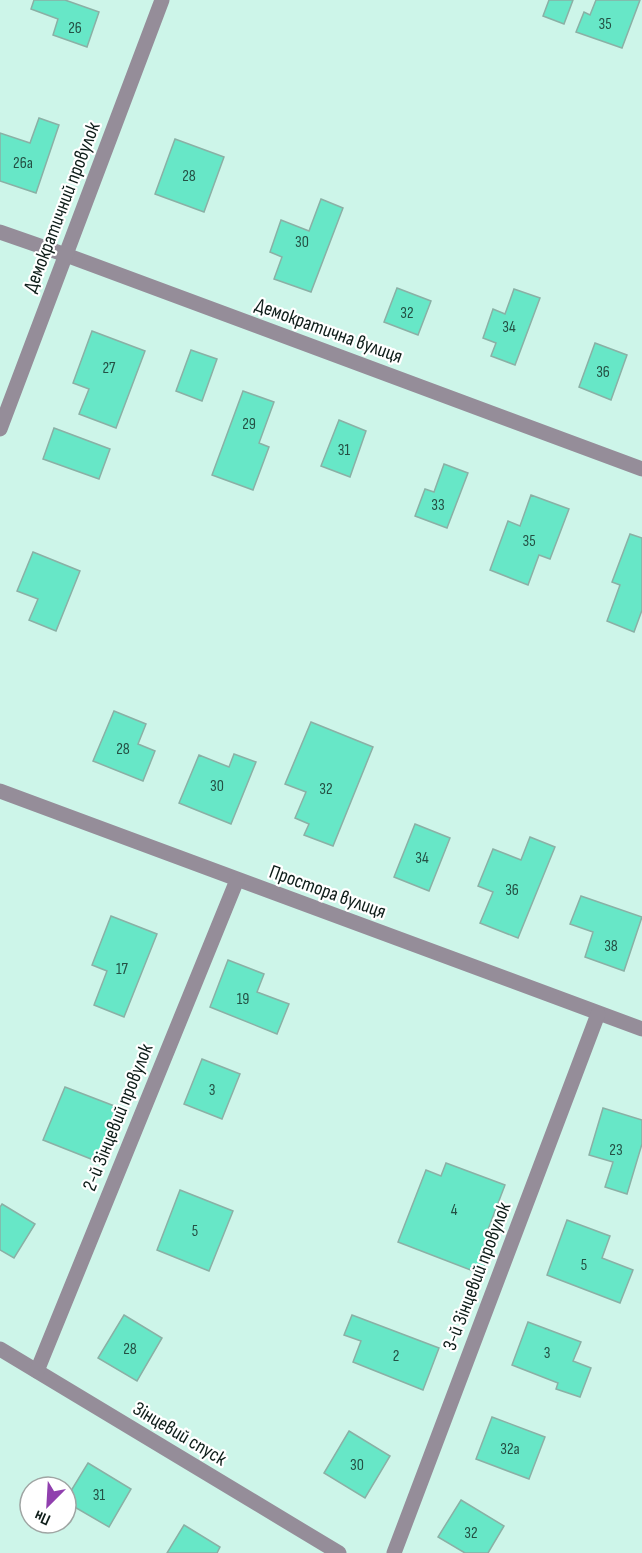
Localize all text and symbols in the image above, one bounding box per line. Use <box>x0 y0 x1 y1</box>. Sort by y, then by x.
house number: 35 <box>598 15 612 34</box>
house number: 26 <box>68 19 82 38</box>
street label: Демократичний провулок <box>18 118 106 296</box>
house number: 26а <box>13 154 33 173</box>
house number: 28 <box>182 167 196 186</box>
house number: 30 <box>295 233 309 252</box>
street label: Демократична вулиця <box>252 293 406 369</box>
house number: 32 <box>400 304 414 323</box>
house number: 34 <box>502 318 516 337</box>
house number: 27 <box>102 359 116 378</box>
house number: 36 <box>596 363 610 382</box>
house number: 29 <box>242 415 256 434</box>
house number: 31 <box>338 441 351 460</box>
house number: 33 <box>431 496 445 515</box>
house number: 35 <box>522 532 536 551</box>
house number: 28 <box>116 740 130 759</box>
house number: 30 <box>210 777 224 796</box>
house number: 32 <box>319 780 333 799</box>
house number: 34 <box>415 849 429 868</box>
street label: Простора вулиця <box>266 860 389 924</box>
house number: 36 <box>505 881 519 900</box>
house number: 38 <box>604 937 618 956</box>
house number: 17 <box>116 960 129 979</box>
house number: 19 <box>237 990 249 1009</box>
street label: 2-й Зінцевий провулок <box>77 1040 159 1194</box>
house number: 3 <box>209 1081 215 1100</box>
house number: 23 <box>609 1141 623 1160</box>
street label: 3-й Зінцевий провулок <box>438 1199 516 1354</box>
house number: 4 <box>451 1201 458 1220</box>
house number: 5 <box>192 1222 198 1241</box>
house number: 5 <box>581 1256 587 1275</box>
house number: 28 <box>123 1340 137 1359</box>
house number: 3 <box>544 1344 550 1363</box>
house number: 2 <box>393 1347 399 1366</box>
street label: Зінцевий спуск <box>128 1397 231 1471</box>
house number: 32а <box>500 1440 520 1459</box>
house number: 30 <box>350 1456 364 1475</box>
north arrow <box>18 1475 78 1535</box>
house number: 31 <box>93 1486 106 1505</box>
text: Пн <box>32 1506 53 1529</box>
house number: 32 <box>464 1524 478 1543</box>

